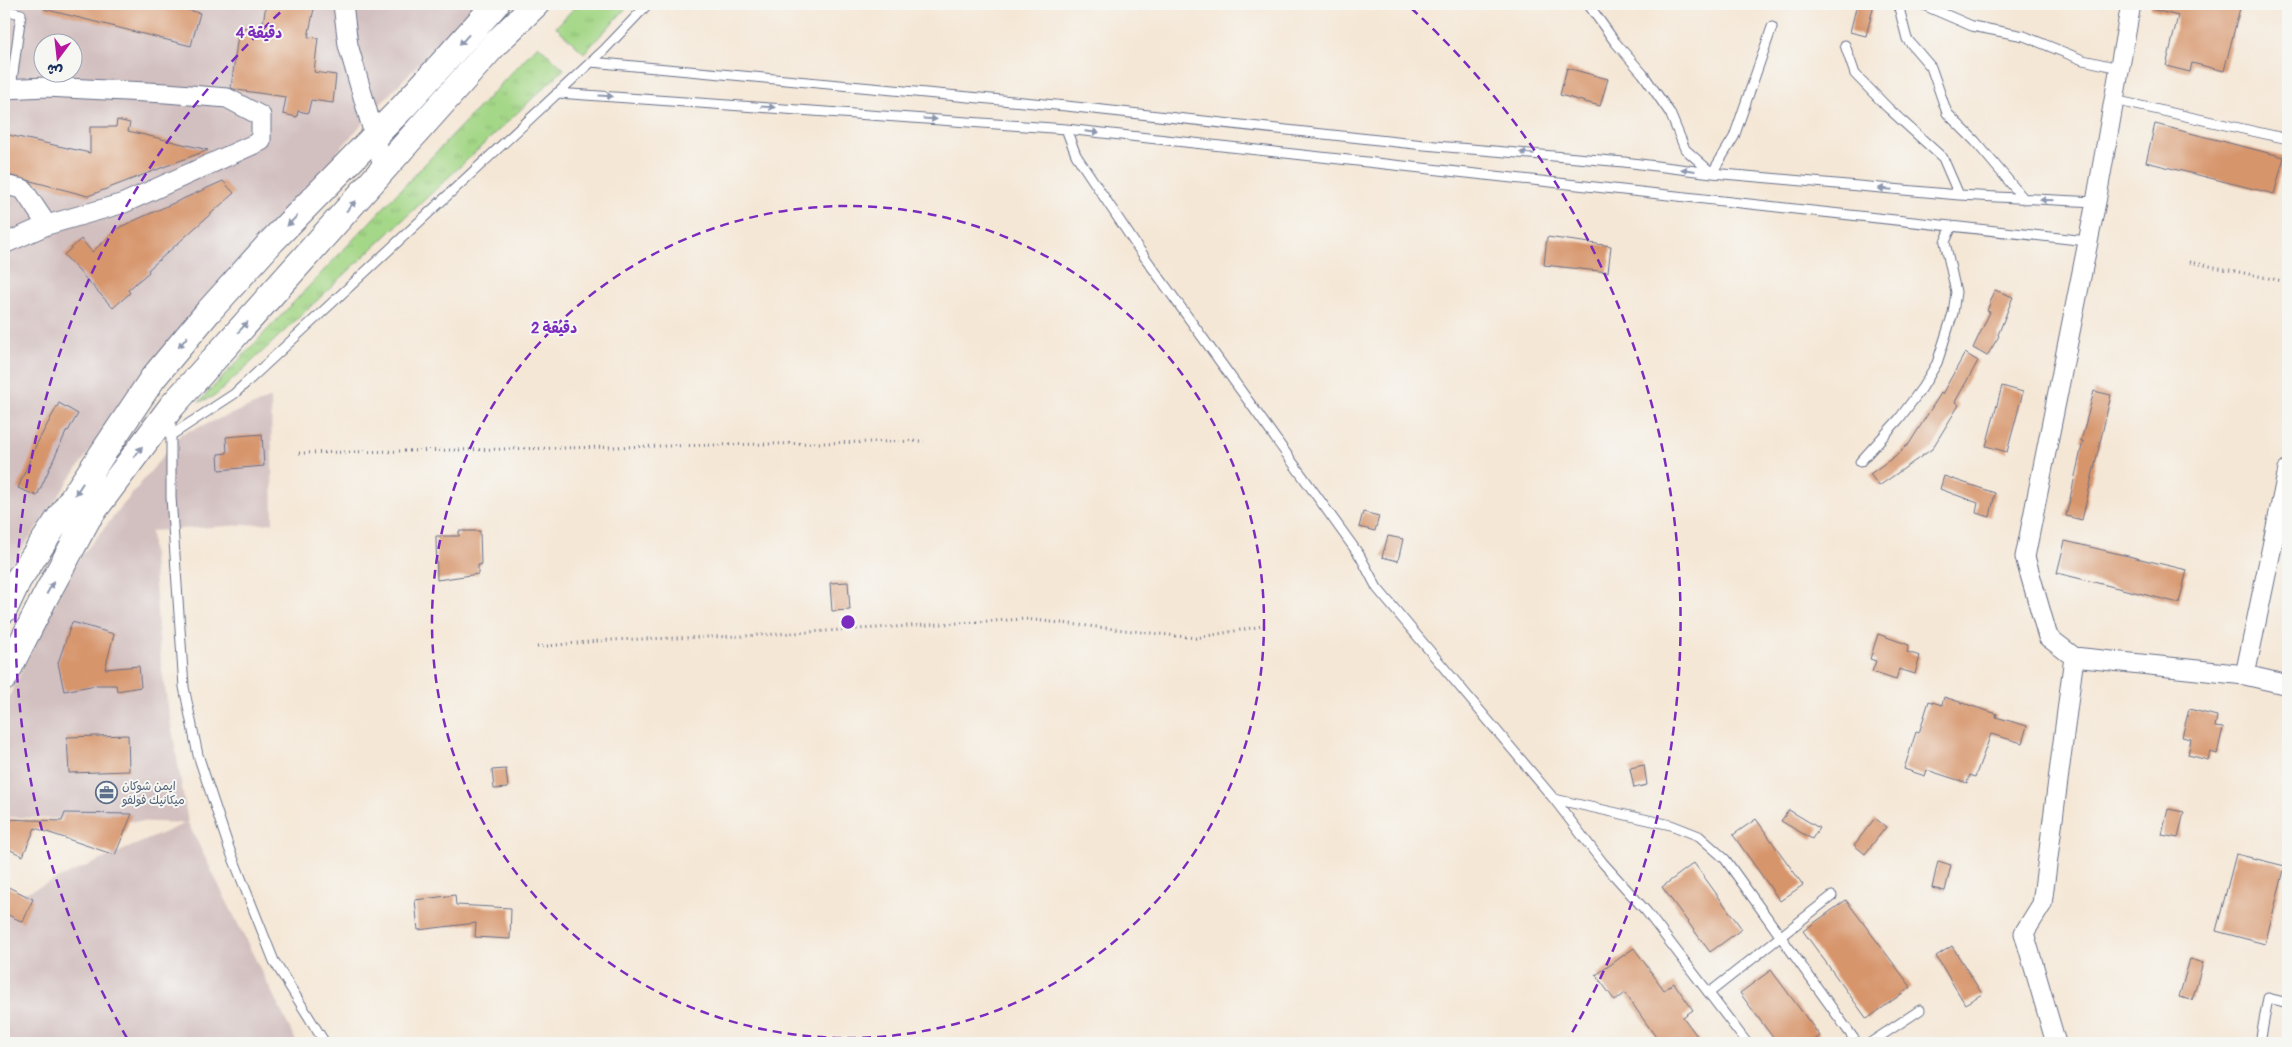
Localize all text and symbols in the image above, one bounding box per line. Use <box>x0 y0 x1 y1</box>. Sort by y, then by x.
text: 4 دقيقة <box>236 24 282 43</box>
north arrow <box>32 32 82 82</box>
one-way arrow <box>458 33 470 45</box>
text: ش <box>45 60 64 80</box>
one-way arrow <box>598 92 614 100</box>
one-way arrow <box>760 104 776 112</box>
one-way arrow <box>923 116 939 124</box>
one-way arrow <box>1085 128 1101 136</box>
one-way arrow <box>1518 149 1534 157</box>
one-way arrow <box>1680 166 1696 174</box>
one-way arrow <box>1877 184 1893 192</box>
one-way arrow <box>2039 196 2055 204</box>
one-way arrow <box>345 200 356 212</box>
one-way arrow <box>286 215 298 227</box>
text: 2 دقيقة <box>531 319 577 338</box>
one-way arrow <box>237 321 248 334</box>
one-way arrow <box>177 335 188 348</box>
one-way arrow <box>133 445 143 459</box>
one-way arrow <box>75 482 84 495</box>
one-way arrow <box>46 580 54 595</box>
centre of rings <box>839 613 857 631</box>
place label: ايمن شوكان ميكانيك فولفو <box>121 779 185 808</box>
office icon: ايمن شوكان ميكانيك فولفو <box>94 781 118 805</box>

